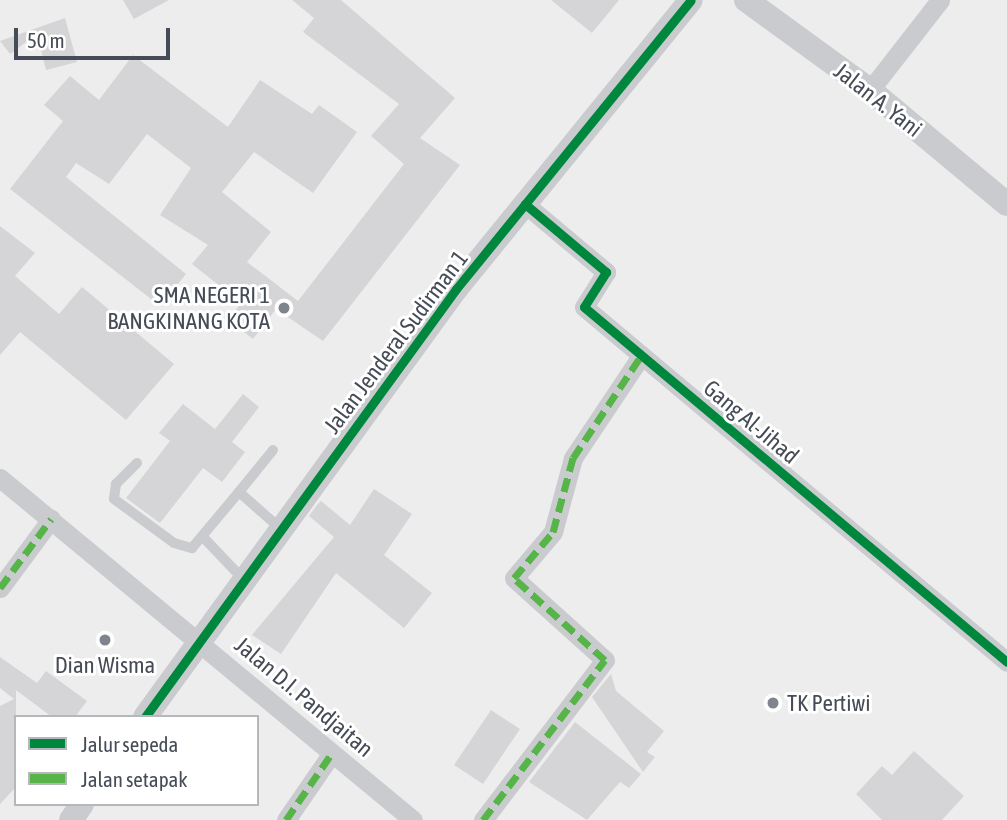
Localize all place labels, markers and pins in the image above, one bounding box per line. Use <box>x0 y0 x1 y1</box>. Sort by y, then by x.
place label: SMA NEGERI 1 BANGKINANG KOTA <box>107 281 270 335</box>
marker: SMA NEGERI 1 BANGKINANG KOTA <box>276 300 292 316</box>
marker: Dian Wisma <box>97 632 113 648</box>
place label: Dian Wisma <box>55 651 155 679</box>
place label: TK Pertiwi <box>787 689 870 717</box>
marker: TK Pertiwi <box>765 695 781 711</box>

